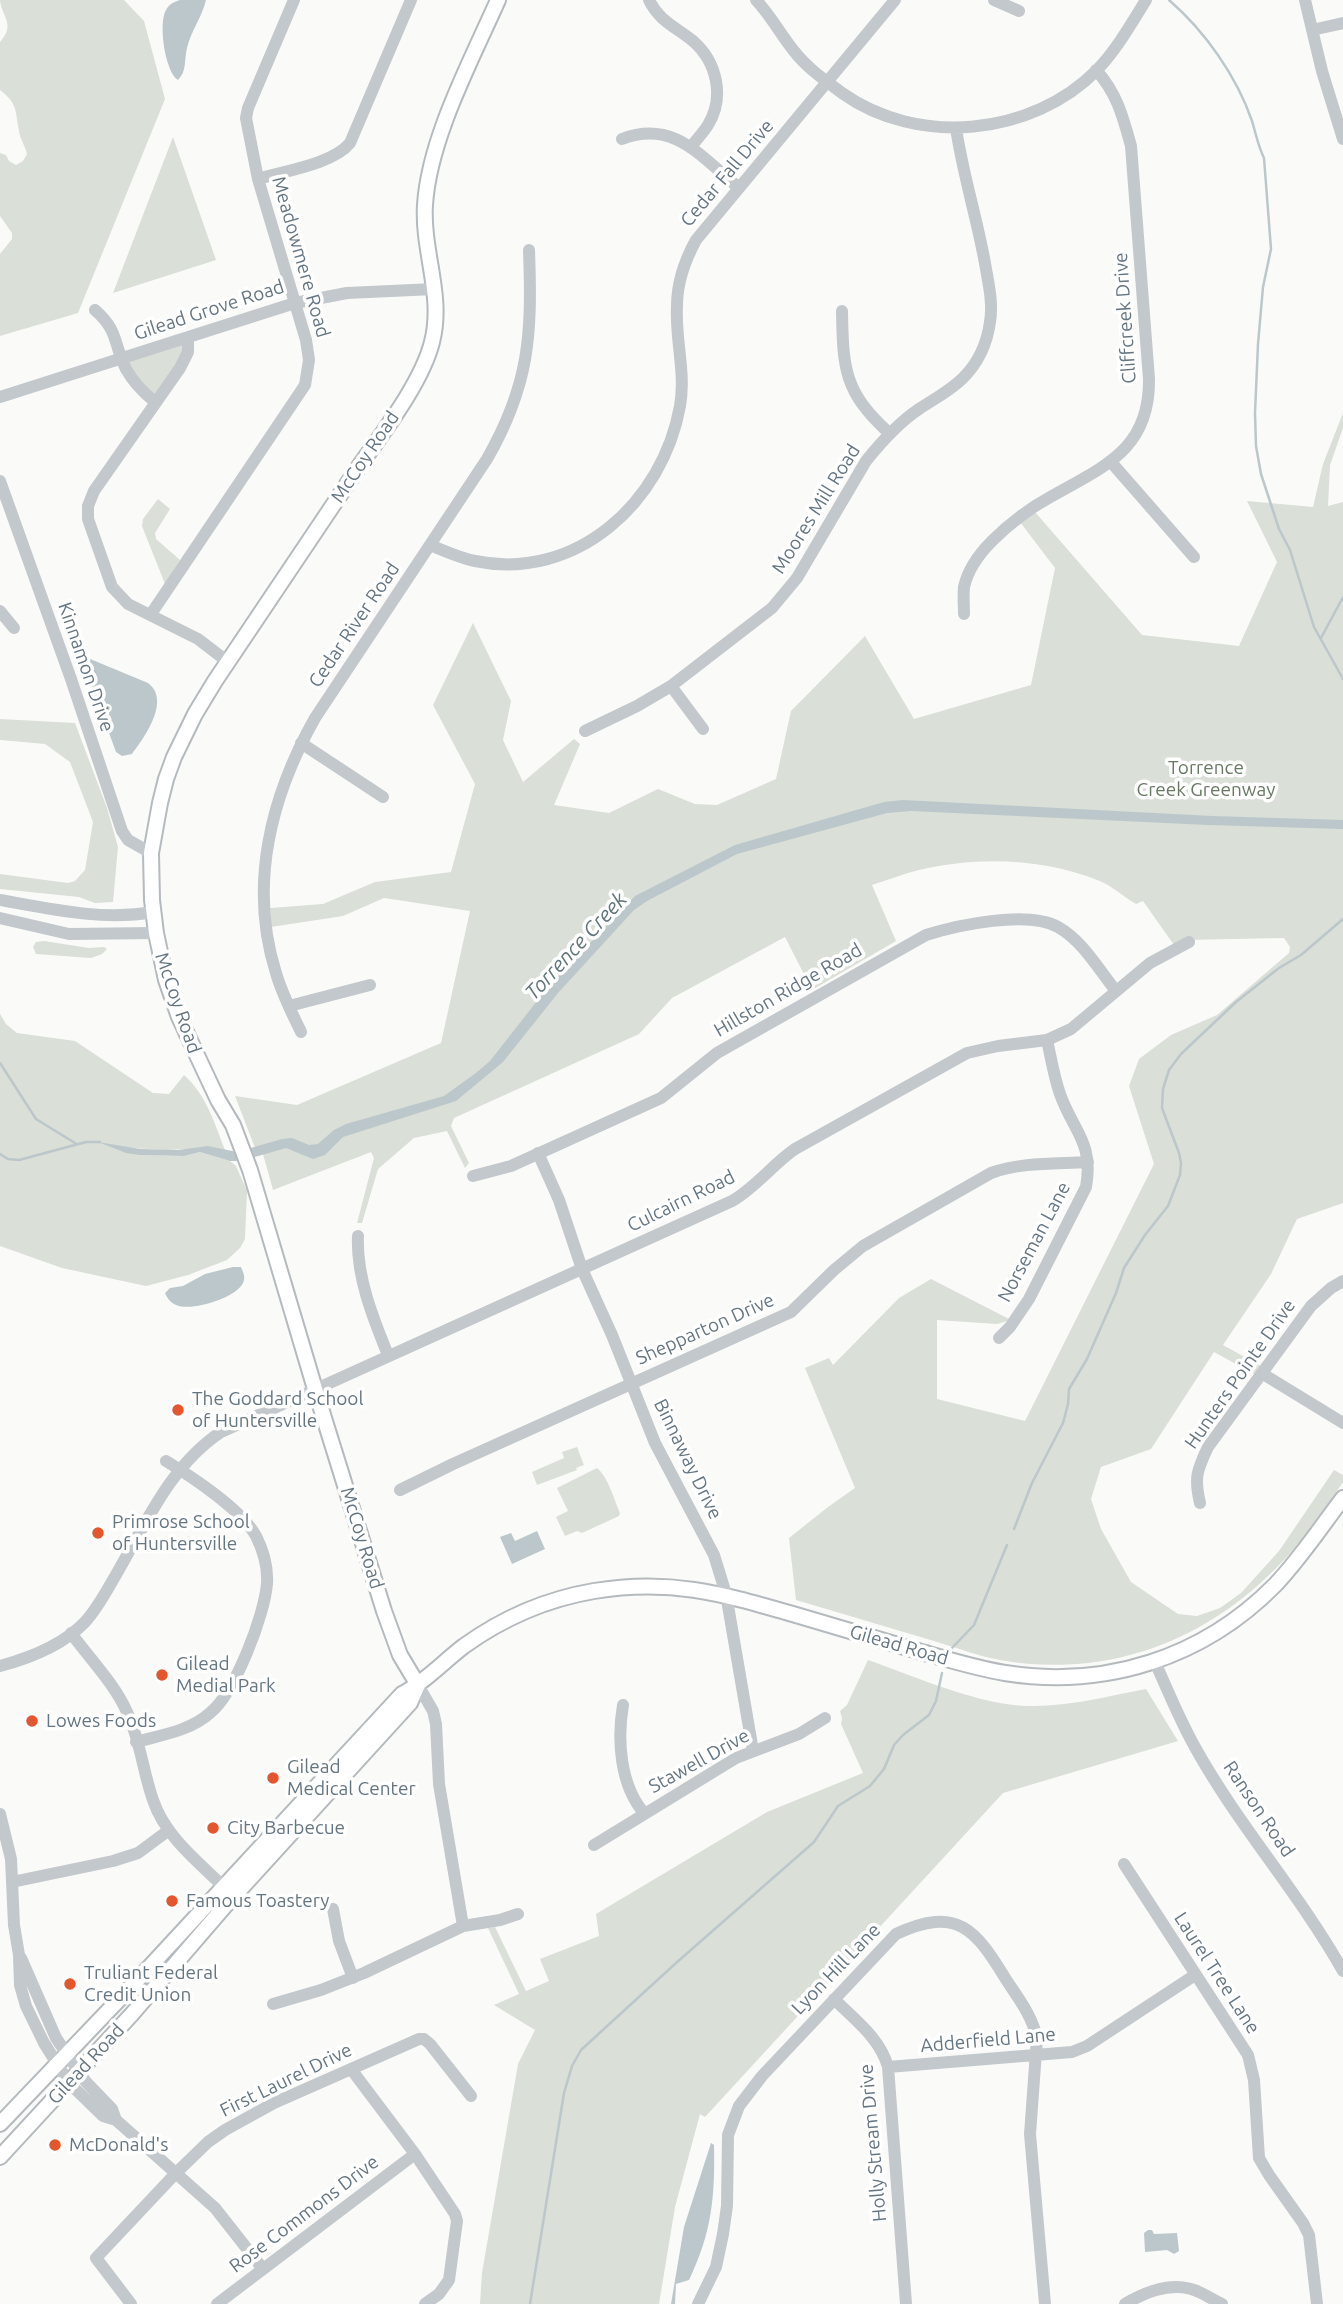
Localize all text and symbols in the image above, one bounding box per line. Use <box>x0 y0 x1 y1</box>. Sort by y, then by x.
street label: Cedar Fall Drive <box>676 115 778 231</box>
street label: Meadowmere Road <box>267 174 335 340</box>
street label: Cliffcreek Drive <box>1109 252 1141 384</box>
street label: Gilead Grove Road <box>131 275 287 345</box>
street label: McCoy Road <box>326 407 404 507</box>
street label: Moores Mill Road <box>767 440 865 578</box>
street label: Cedar River Road <box>304 558 404 692</box>
street label: Kinnamon Drive <box>53 599 119 735</box>
park label: Torrence Creek Greenway <box>1137 757 1275 801</box>
water label: Torrence Creek <box>520 887 632 1005</box>
street label: Hillston Ridge Road <box>710 938 866 1042</box>
street label: McCoy Road <box>150 949 206 1057</box>
street label: Culcairn Road <box>624 1165 738 1237</box>
street label: Norseman Lane <box>993 1178 1075 1306</box>
street label: Shepparton Drive <box>632 1288 778 1370</box>
street label: Hunters Pointe Drive <box>1180 1295 1300 1453</box>
place label: The Goddard School of Huntersville <box>192 1388 363 1432</box>
street label: Binnaway Drive <box>649 1395 727 1523</box>
marker: The Goddard School of Huntersville <box>170 1402 186 1418</box>
street label: McCoy Road <box>336 1484 388 1592</box>
place label: Primrose School of Huntersville <box>112 1511 250 1555</box>
marker: Primrose School of Huntersville <box>90 1525 106 1541</box>
street label: Gilead Road <box>847 1620 951 1670</box>
place label: Gilead Medial Park <box>176 1653 276 1697</box>
marker: Gilead Medial Park <box>154 1667 170 1683</box>
place label: Lowes Foods <box>46 1710 156 1732</box>
marker: Lowes Foods <box>24 1713 40 1729</box>
street label: Stawell Drive <box>645 1724 753 1798</box>
place label: Gilead Medical Center <box>287 1756 416 1800</box>
street label: Ranson Road <box>1219 1757 1299 1861</box>
marker: Gilead Medical Center <box>265 1770 281 1786</box>
place label: City Barbecue <box>227 1817 345 1839</box>
marker: City Barbecue <box>205 1820 221 1836</box>
place label: Famous Toastery <box>186 1890 329 1912</box>
marker: Famous Toastery <box>164 1893 180 1909</box>
street label: Laurel Tree Lane <box>1169 1908 1265 2038</box>
street label: Lyon Hill Lane <box>787 1919 885 2019</box>
place label: Truliant Federal Credit Union <box>84 1962 218 2006</box>
marker: Truliant Federal Credit Union <box>62 1976 78 1992</box>
street label: Gilead Road <box>43 2019 129 2109</box>
street label: Adderfield Lane <box>919 2023 1057 2057</box>
street label: First Laurel Drive <box>216 2038 356 2122</box>
street label: Holly Stream Drive <box>855 2063 891 2223</box>
place label: McDonald's <box>69 2134 168 2156</box>
marker: McDonald's <box>47 2137 63 2153</box>
street label: Rose Commons Drive <box>225 2150 383 2278</box>

